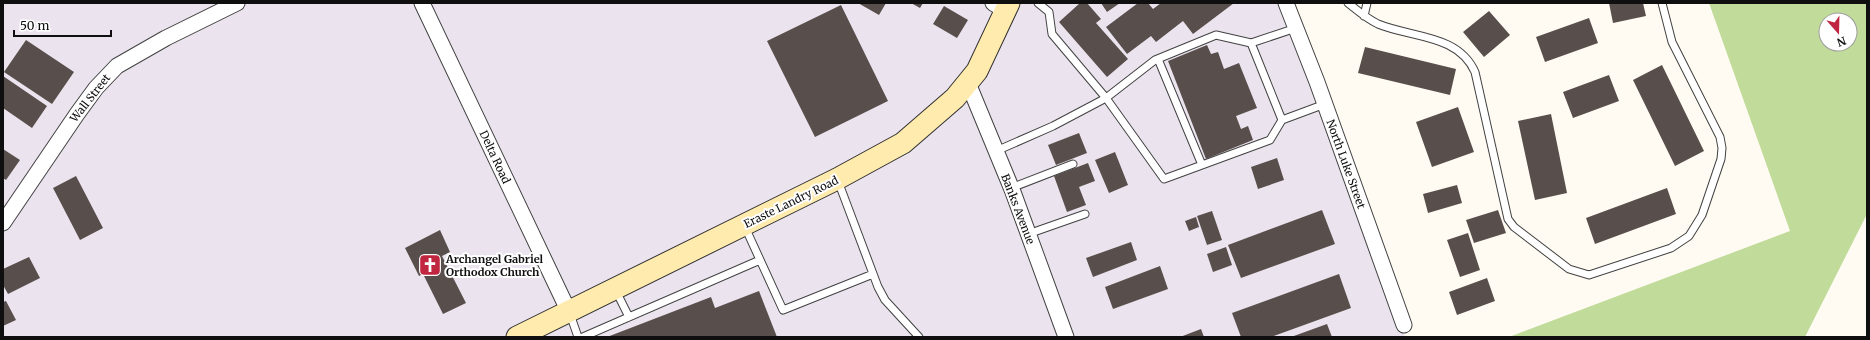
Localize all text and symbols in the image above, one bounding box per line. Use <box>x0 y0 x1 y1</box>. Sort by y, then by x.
scale bar <box>14 12 111 38</box>
north arrow <box>1818 12 1858 52</box>
text: 50 m <box>20 18 49 33</box>
text: N <box>1835 33 1848 50</box>
street label: Wall Street <box>66 71 114 126</box>
street label: North Luke Street <box>1323 117 1369 211</box>
street label: Delta Road <box>477 128 514 186</box>
street label: Banks Avenue <box>998 172 1038 246</box>
street label: Eraste Landry Road <box>741 173 841 231</box>
church icon: Archangel Gabriel Orthodox Church <box>417 252 443 278</box>
place label: Archangel Gabriel Orthodox Church <box>445 252 544 279</box>

